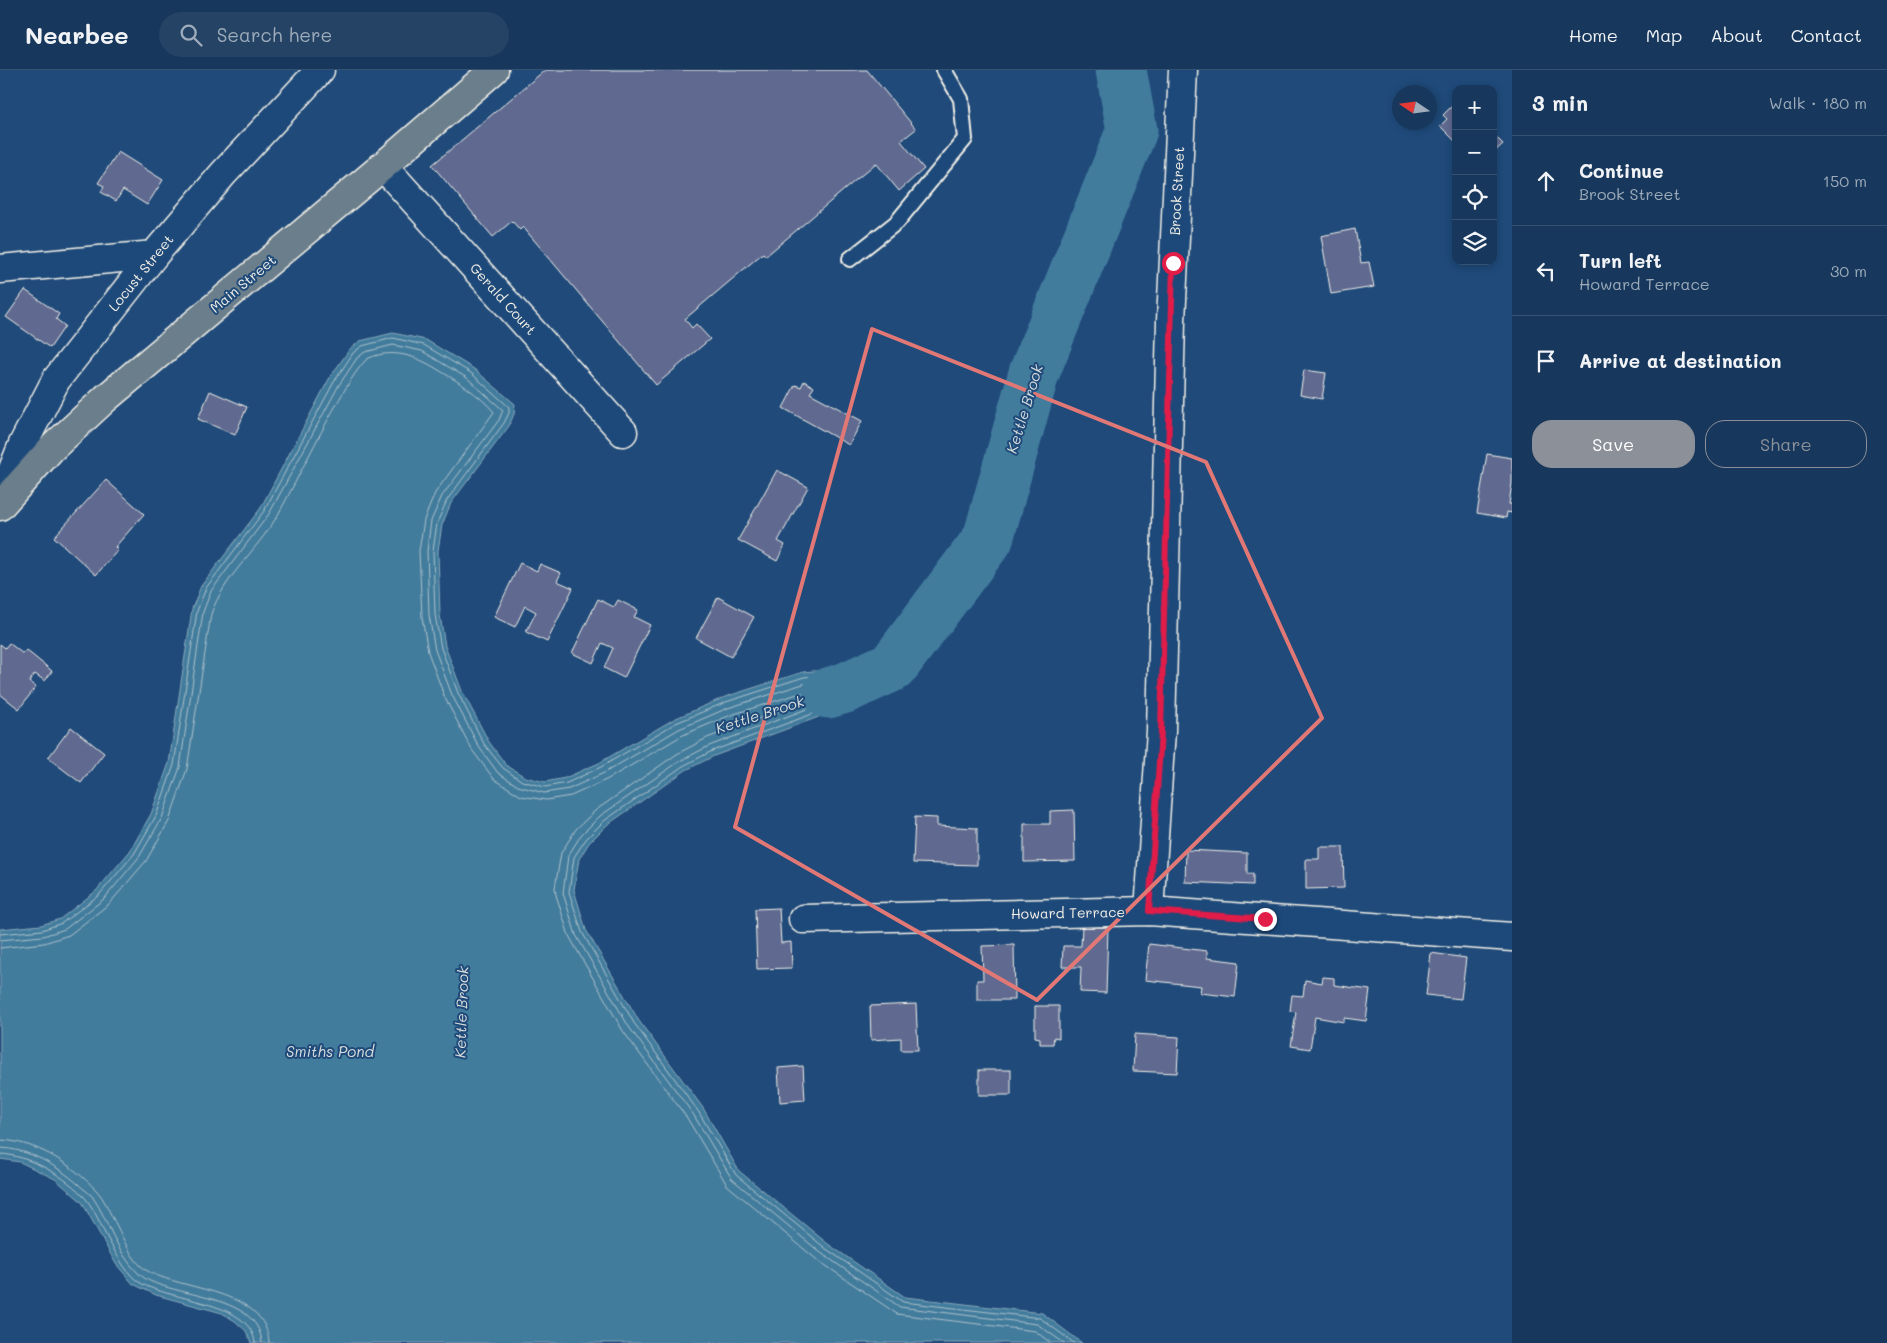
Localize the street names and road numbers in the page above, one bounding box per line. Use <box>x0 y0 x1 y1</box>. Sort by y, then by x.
street label: Brook Street <box>1165 146 1188 236</box>
street label: Locust Street <box>104 230 177 315</box>
street label: Main Street <box>206 250 280 317</box>
street label: Gerald Court <box>466 259 541 339</box>
street label: Howard Terrace <box>1011 902 1125 923</box>

